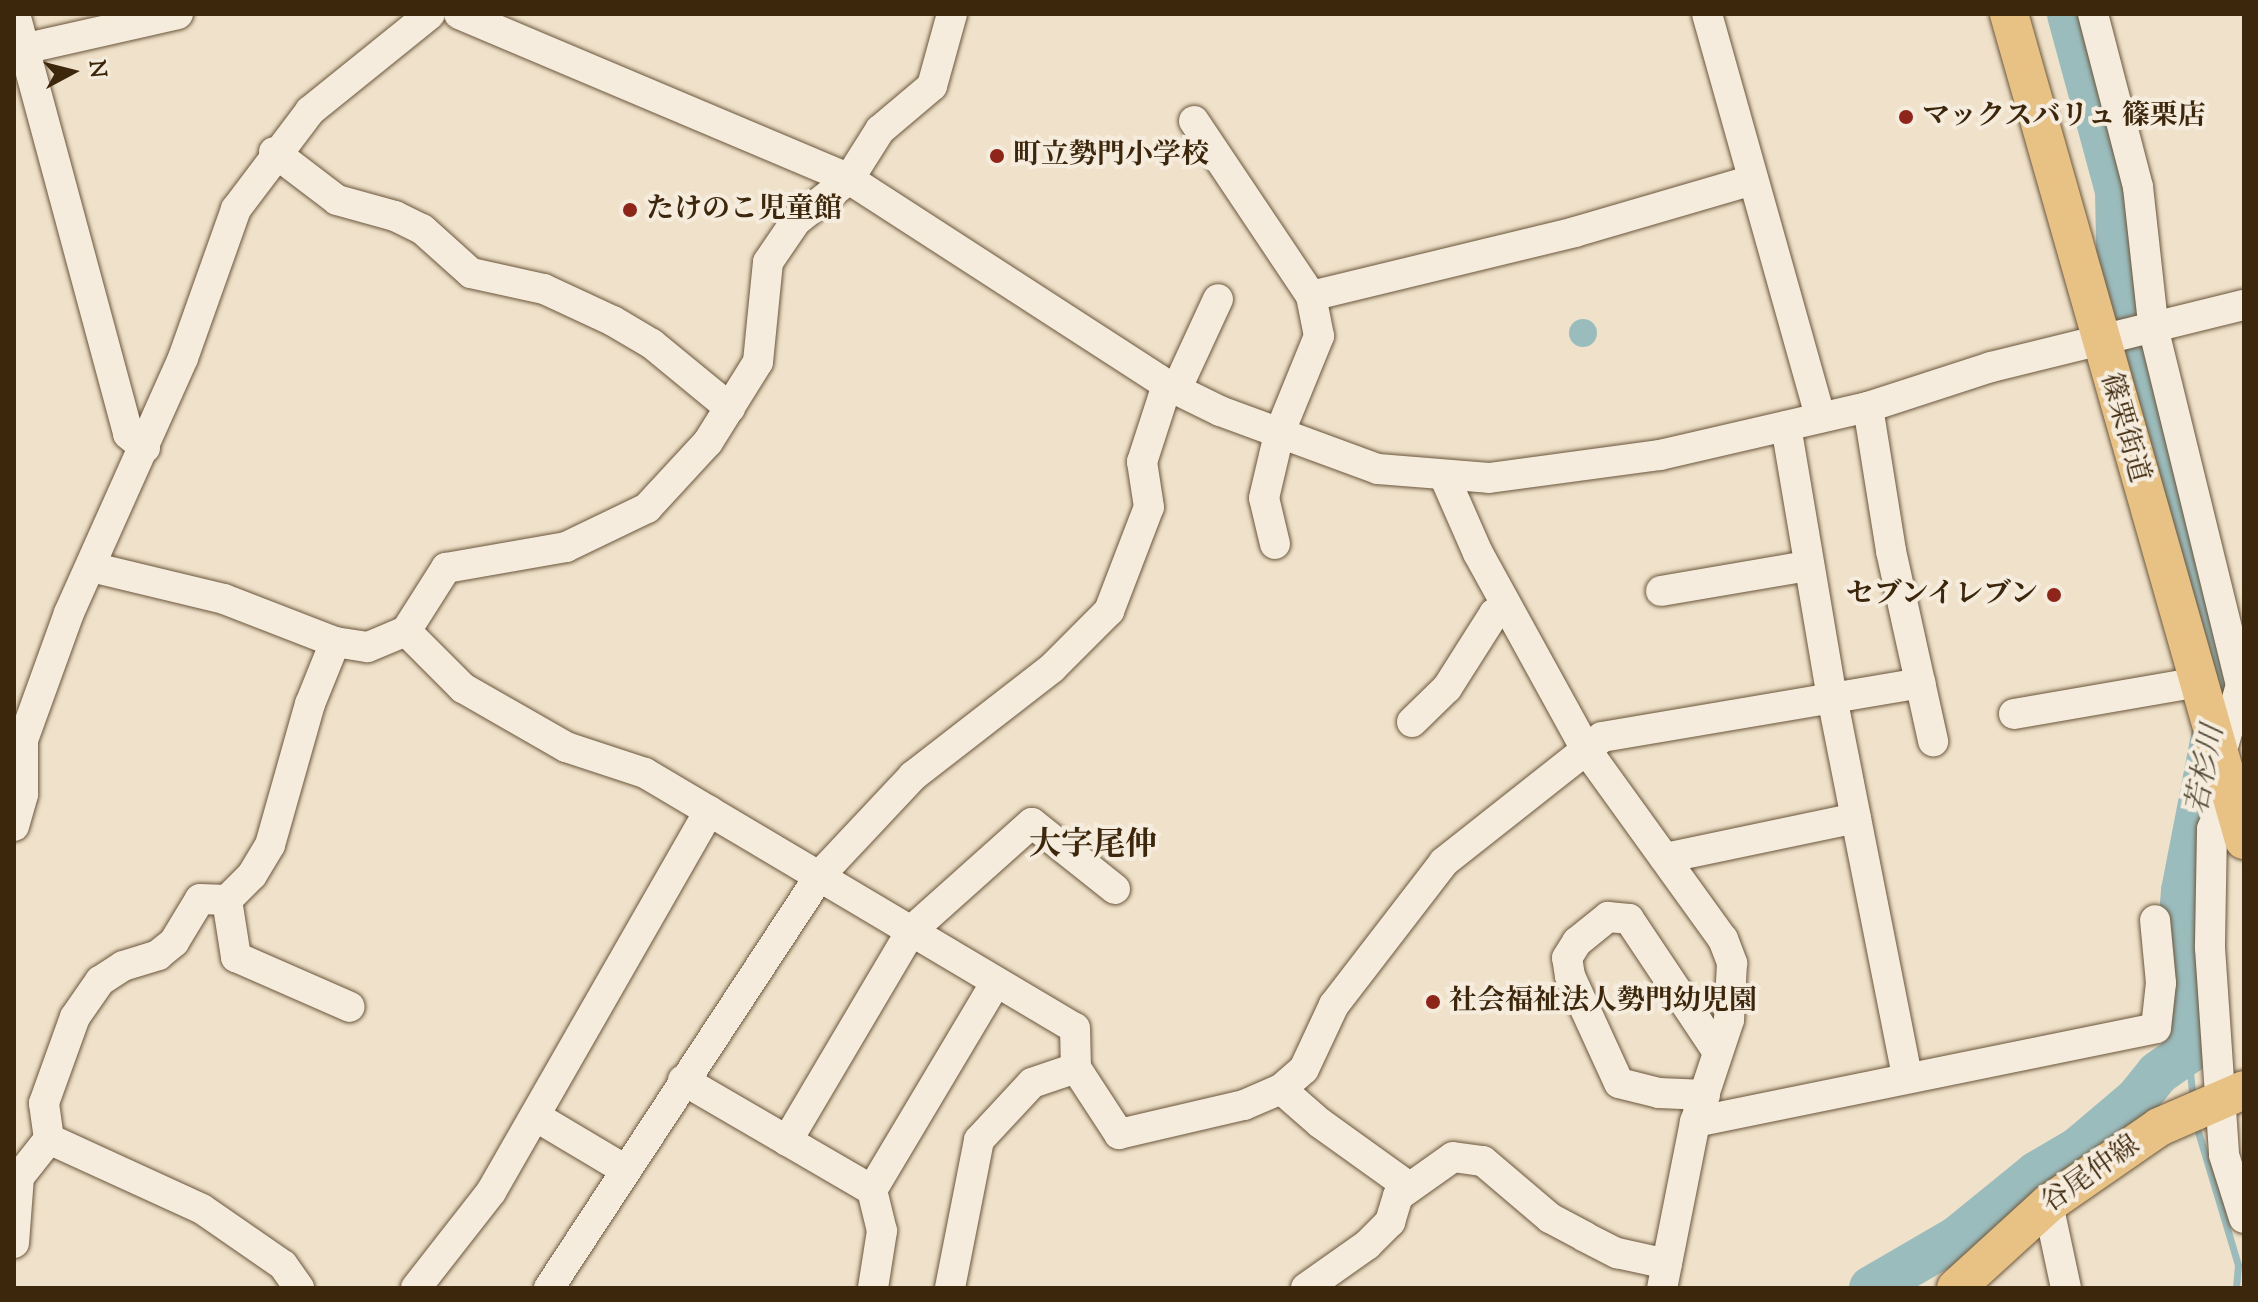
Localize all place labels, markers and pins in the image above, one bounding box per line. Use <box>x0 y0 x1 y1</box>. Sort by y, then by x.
place label: マックスバリュ 篠栗店 <box>1922 100 2208 134</box>
marker: マックスバリュ 篠栗店 <box>1897 108 1915 126</box>
place label: 町立勢門小学校 <box>1013 139 1209 173</box>
marker: 町立勢門小学校 <box>988 147 1006 165</box>
place label: たけのこ児童館 <box>646 193 842 227</box>
marker: たけのこ児童館 <box>621 201 639 219</box>
place label: セブンイレブン <box>1842 578 2038 612</box>
marker: セブンイレブン <box>2045 586 2063 604</box>
place label: 社会福祉法人勢門幼児園 <box>1449 985 1757 1019</box>
marker: 社会福祉法人勢門幼児園 <box>1424 993 1442 1011</box>

